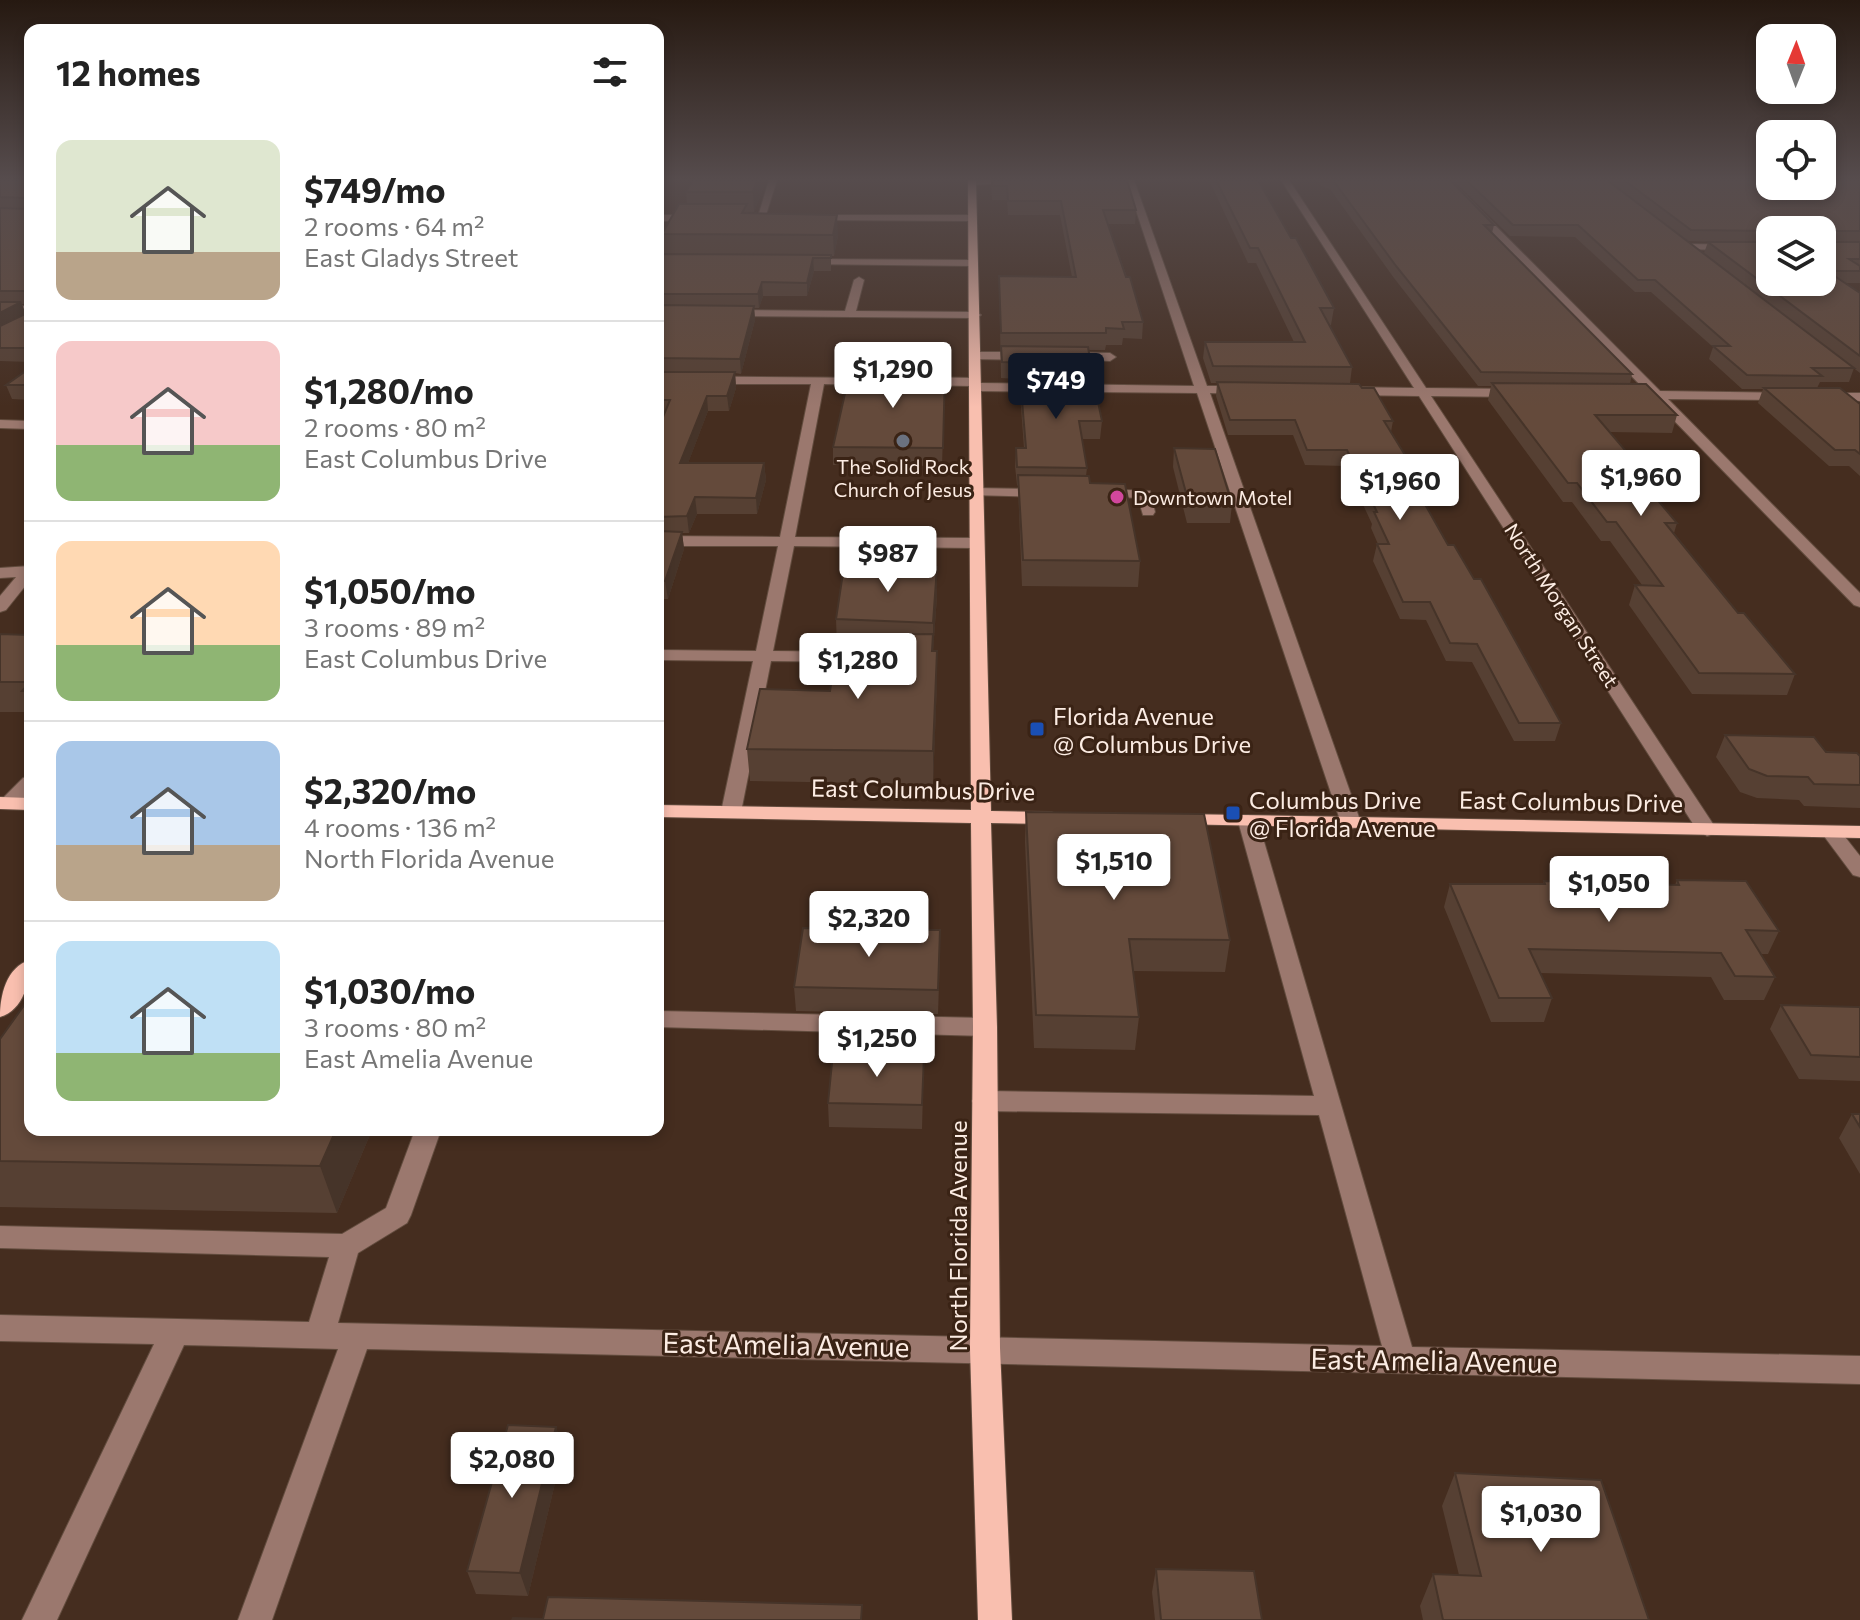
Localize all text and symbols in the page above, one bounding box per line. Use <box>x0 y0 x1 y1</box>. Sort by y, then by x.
north arrow <box>1756 24 1836 104</box>
map controls <box>1756 24 1836 296</box>
icon: filters <box>588 50 632 94</box>
text: 12 homes <box>56 51 201 93</box>
button: locate <box>1756 120 1836 200</box>
text: $749/mo <box>304 168 446 210</box>
icon: home <box>120 172 216 268</box>
text: 2 rooms · 64 m² <box>304 210 485 241</box>
button: layers <box>1756 216 1836 296</box>
text: East Gladys Street <box>304 241 518 272</box>
pin: $1,290 <box>828 342 958 410</box>
text: $1,290 <box>852 352 934 383</box>
pin: $749 <box>1009 353 1103 421</box>
text: $749 <box>1026 363 1086 394</box>
text: $1,280/mo <box>304 369 474 411</box>
icon: home <box>120 373 216 469</box>
text: 2 rooms · 80 m² <box>304 411 486 442</box>
marker: The Solid Rock Church of Jesus <box>894 432 912 450</box>
text: East Columbus Drive <box>304 442 547 473</box>
pin: $1,960 <box>1576 450 1706 518</box>
place label: The Solid Rock Church of Jesus <box>834 454 972 501</box>
pin: $1,960 <box>1335 454 1465 522</box>
text: $1,960 <box>1600 460 1682 491</box>
text: $1,960 <box>1359 464 1441 495</box>
place label: Downtown Motel <box>1133 485 1292 509</box>
marker: Downtown Motel <box>1108 488 1126 506</box>
street label: North Morgan Street <box>1500 519 1624 691</box>
pin: $987 <box>841 526 935 594</box>
text: $987 <box>857 536 919 567</box>
text: $1,050/mo <box>304 569 476 611</box>
icon: home <box>120 573 216 669</box>
text: 3 rooms · 89 m² <box>304 611 485 642</box>
pin: $1,280 <box>793 633 923 701</box>
text: East Columbus Drive <box>304 642 547 673</box>
text: $1,280 <box>817 643 899 674</box>
place label: Florida Avenue @ Columbus Drive <box>1053 701 1251 758</box>
marker: Florida Avenue @ Columbus Drive <box>1028 720 1046 738</box>
text: $2,320/mo <box>304 769 476 811</box>
icon: home <box>120 773 216 869</box>
street label: East Columbus Drive <box>811 773 1035 805</box>
place label: Columbus Drive @ Florida Avenue <box>1249 785 1436 842</box>
street label: East Columbus Drive <box>1459 785 1683 817</box>
marker: Columbus Drive @ Florida Avenue <box>1224 804 1242 822</box>
text: 4 rooms · 136 m² <box>304 811 496 842</box>
pin: $1,510 <box>1049 834 1179 902</box>
text: North Florida Avenue <box>304 842 554 873</box>
text: $1,510 <box>1075 844 1153 875</box>
pin: $1,050 <box>1544 856 1674 924</box>
text: $1,050 <box>1568 866 1650 897</box>
pin: $2,320 <box>804 891 934 959</box>
text: $2,320 <box>827 901 911 932</box>
text: $1,030/mo <box>304 969 475 1011</box>
icon: home <box>120 973 216 1069</box>
text: 3 rooms · 80 m² <box>304 1011 486 1042</box>
pin: $1,250 <box>812 1011 942 1079</box>
text: $1,250 <box>837 1021 917 1052</box>
text: East Amelia Avenue <box>304 1042 533 1073</box>
street label: North Florida Avenue <box>943 1120 972 1352</box>
street label: East Amelia Avenue <box>662 1325 910 1363</box>
street label: East Amelia Avenue <box>1310 1341 1558 1379</box>
pin: $2,080 <box>447 1432 577 1500</box>
text: $2,080 <box>469 1442 555 1473</box>
pin: $1,030 <box>1476 1486 1606 1554</box>
text: $1,030 <box>1500 1496 1582 1527</box>

